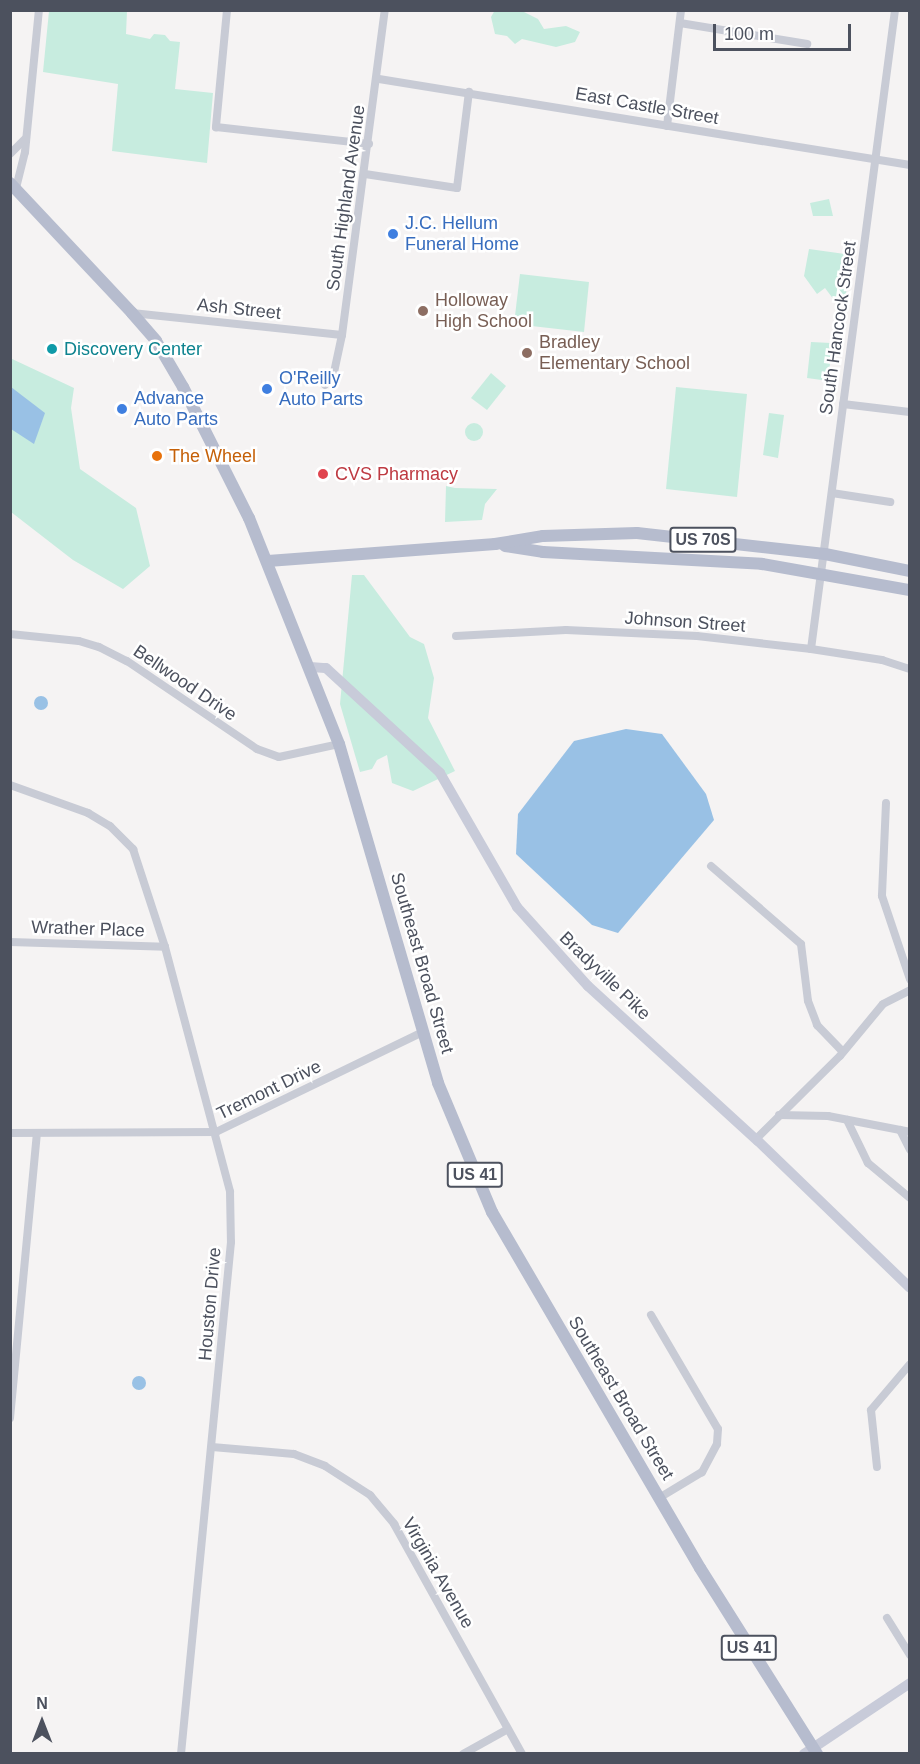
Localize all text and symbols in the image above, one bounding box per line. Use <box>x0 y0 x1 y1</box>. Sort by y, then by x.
scale bar <box>716 12 854 50</box>
text: 100 m <box>724 24 774 44</box>
street label: East Castle Street <box>574 83 720 129</box>
street label: South Highland Avenue <box>322 103 370 293</box>
place label: J.C. Hellum Funeral Home <box>405 213 519 256</box>
marker: J.C. Hellum Funeral Home <box>386 227 400 241</box>
street label: South Hancock Street <box>815 240 861 416</box>
place label: Holloway High School <box>435 290 532 332</box>
street label: Ash Street <box>196 294 282 324</box>
marker: Holloway High School <box>416 304 430 318</box>
place label: Bradley Elementary School <box>539 332 690 374</box>
place label: Discovery Center <box>64 338 202 360</box>
marker: Discovery Center <box>45 342 59 356</box>
marker: Bradley Elementary School <box>520 346 534 360</box>
place label: O'Reilly Auto Parts <box>279 368 363 410</box>
marker: O'Reilly Auto Parts <box>260 382 274 396</box>
place label: Advance Auto Parts <box>134 388 218 430</box>
marker: Advance Auto Parts <box>115 402 129 416</box>
place label: The Wheel <box>169 445 256 467</box>
marker: The Wheel <box>150 449 164 463</box>
place label: CVS Pharmacy <box>335 463 458 485</box>
marker: CVS Pharmacy <box>316 467 330 481</box>
road number: US 70S <box>668 527 738 553</box>
street label: Johnson Street <box>624 607 746 637</box>
street label: Bellwood Drive <box>129 640 241 726</box>
street label: Southeast Broad Street <box>386 870 458 1056</box>
street label: Wrather Place <box>31 916 145 942</box>
street label: Bradyville Pike <box>555 927 655 1025</box>
street label: Tremont Drive <box>213 1055 325 1125</box>
road number: US 41 <box>446 1162 504 1188</box>
street label: Houston Drive <box>194 1246 226 1362</box>
street label: Southeast Broad Street <box>564 1312 678 1484</box>
street label: Virginia Avenue <box>397 1513 479 1633</box>
road number: US 41 <box>720 1635 777 1661</box>
north arrow <box>12 1692 72 1752</box>
text: N <box>36 1695 48 1712</box>

